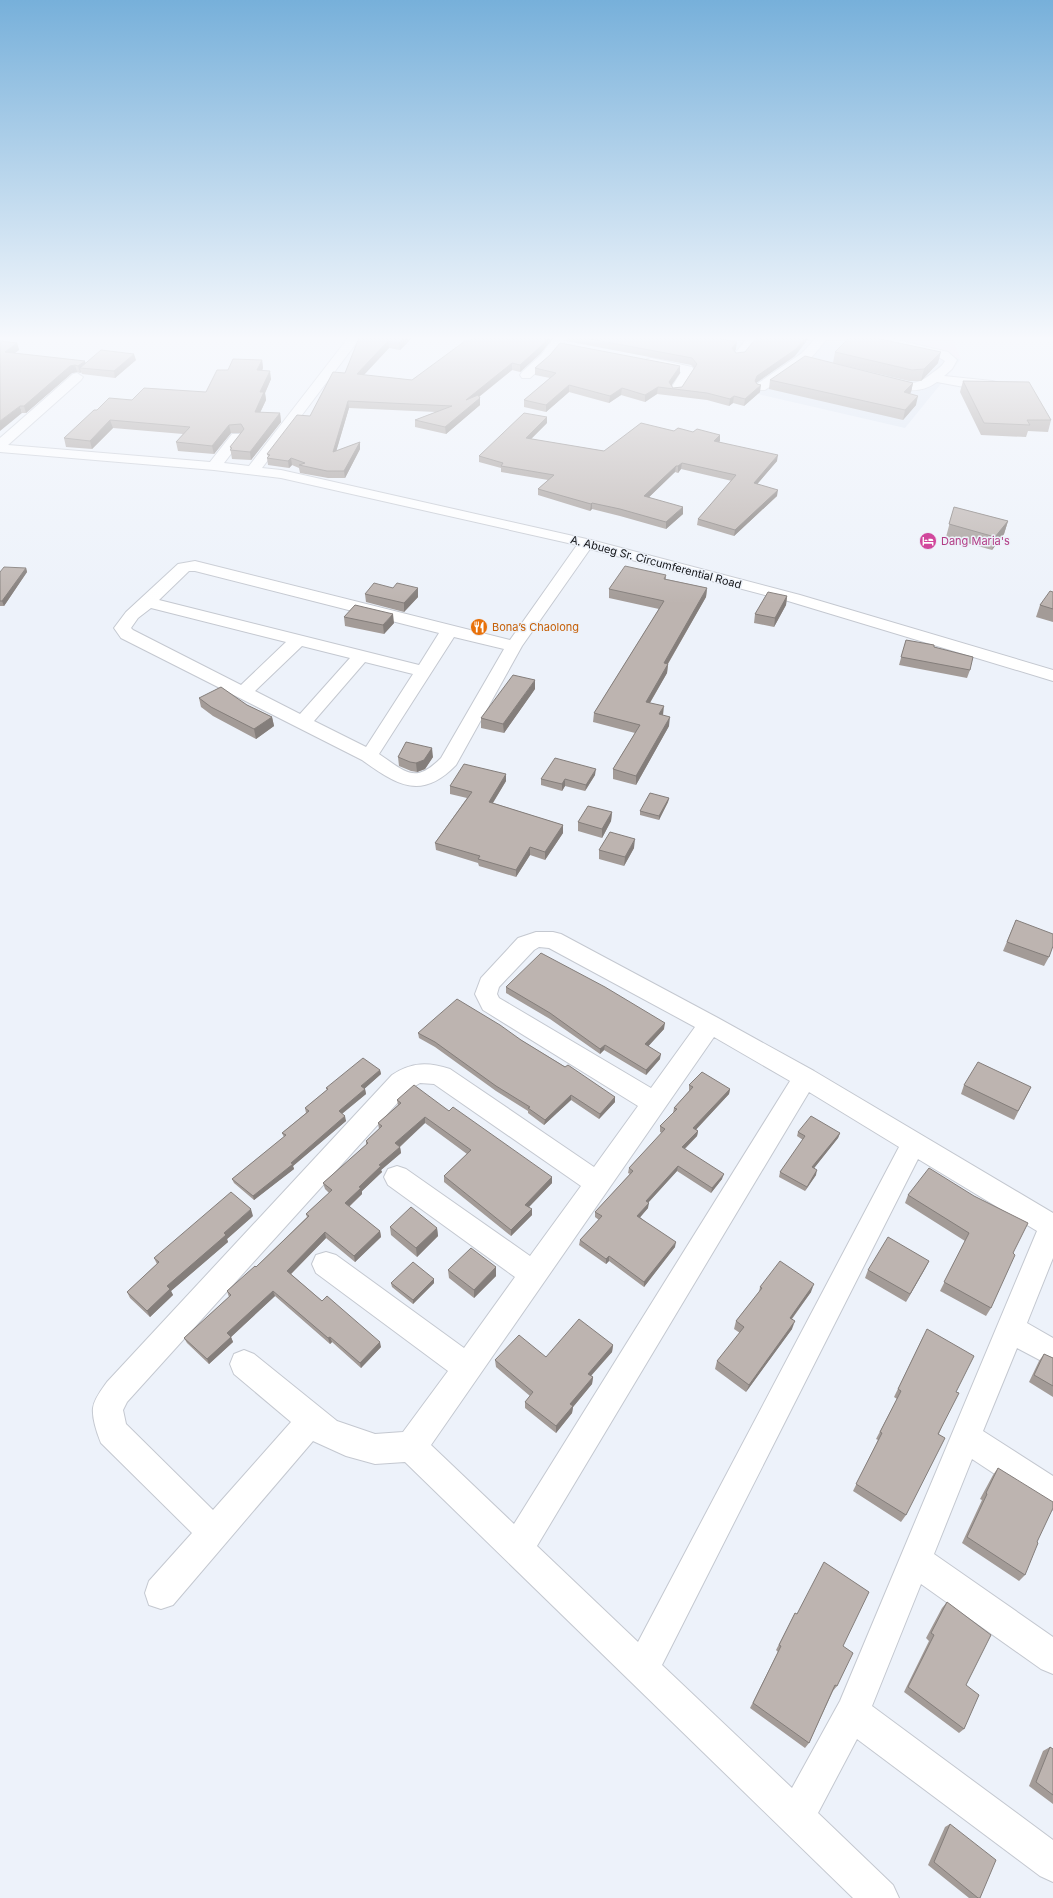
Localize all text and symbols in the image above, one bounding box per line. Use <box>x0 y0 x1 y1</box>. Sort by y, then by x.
hotel icon: Dang Maria's <box>918 531 938 551</box>
street label: A. Abueg Sr. Circumferential Road <box>569 532 743 592</box>
place label: Dang Maria's <box>941 534 1010 548</box>
restaurant icon: Bona’s Chaolong <box>469 617 489 637</box>
place label: Bona’s Chaolong <box>492 620 579 634</box>

